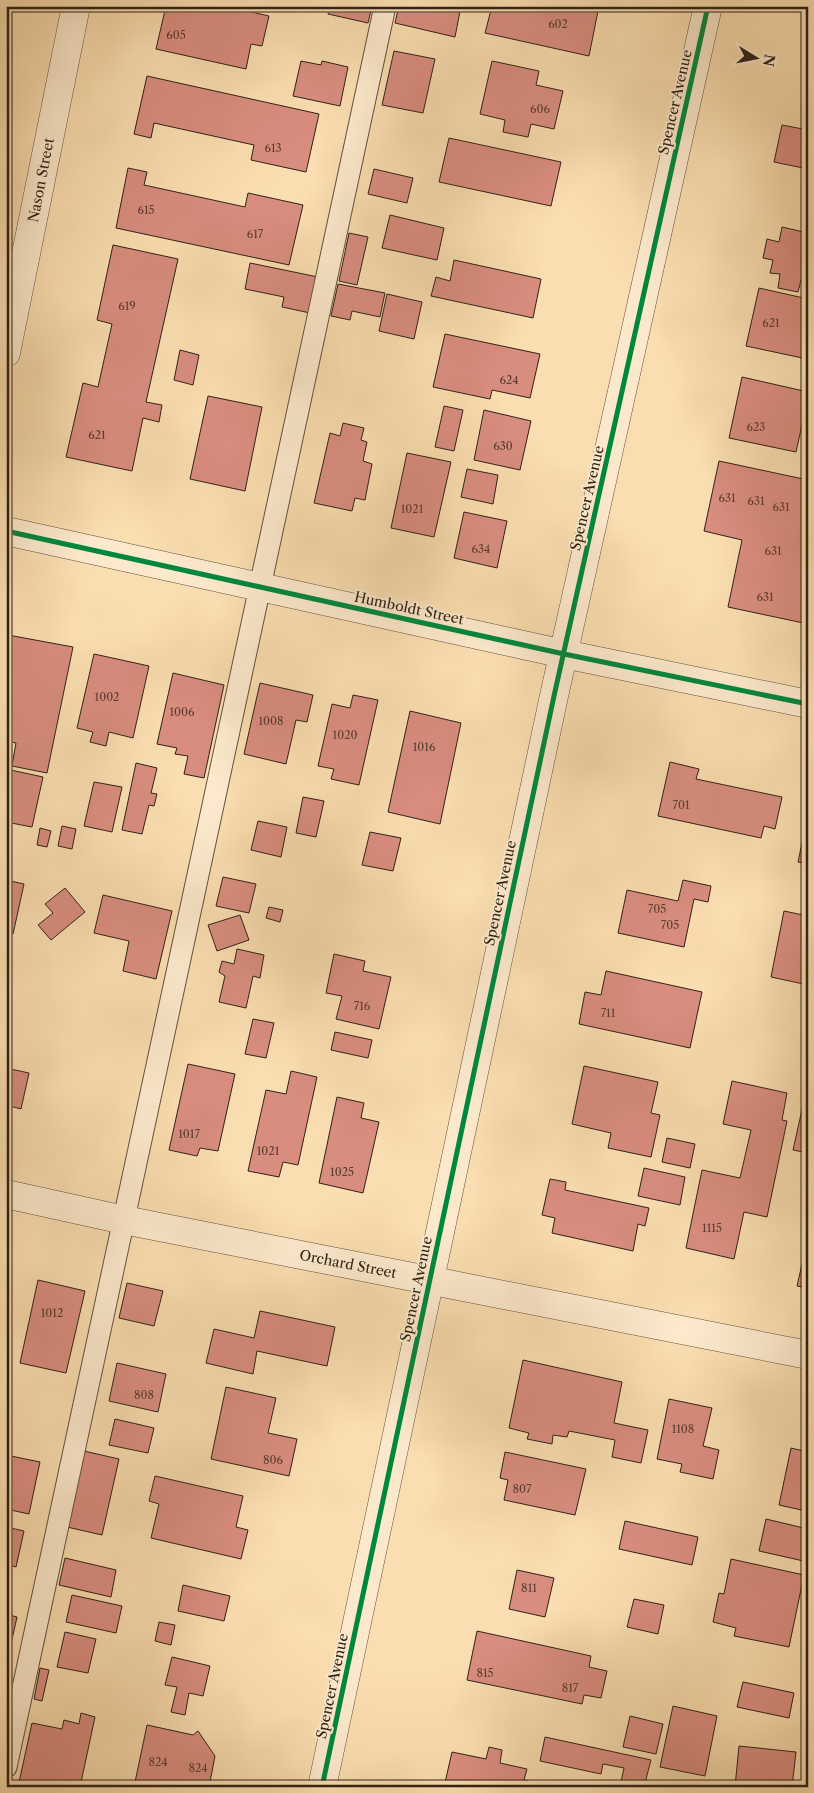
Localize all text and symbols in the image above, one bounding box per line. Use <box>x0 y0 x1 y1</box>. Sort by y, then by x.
house number: 602 <box>548 17 568 31</box>
house number: 605 <box>166 28 186 42</box>
north arrow <box>732 32 782 82</box>
street label: Spencer Avenue <box>654 48 696 156</box>
text: N <box>759 53 779 68</box>
house number: 606 <box>530 102 550 116</box>
street label: Nason Street <box>24 136 58 224</box>
house number: 613 <box>264 141 282 155</box>
house number: 615 <box>137 203 155 217</box>
house number: 617 <box>247 227 264 241</box>
house number: 619 <box>118 299 136 313</box>
house number: 621 <box>762 316 780 330</box>
house number: 624 <box>499 373 519 387</box>
house number: 623 <box>747 420 765 434</box>
house number: 621 <box>88 428 106 442</box>
house number: 630 <box>493 439 513 453</box>
street label: Spencer Avenue <box>566 444 608 552</box>
house number: 631 <box>718 491 736 505</box>
house number: 631 <box>747 494 765 508</box>
house number: 631 <box>772 500 790 514</box>
house number: 1021 <box>401 502 424 516</box>
house number: 634 <box>472 542 490 556</box>
house number: 631 <box>764 544 782 558</box>
street label: Humboldt Street <box>353 588 465 628</box>
house number: 631 <box>756 590 774 604</box>
house number: 1002 <box>95 690 119 704</box>
house number: 1006 <box>169 705 195 719</box>
house number: 1008 <box>258 714 284 728</box>
house number: 1020 <box>333 728 357 742</box>
house number: 1016 <box>413 740 436 754</box>
house number: 701 <box>672 798 690 812</box>
street label: Spencer Avenue <box>480 838 520 947</box>
house number: 705 <box>648 902 666 916</box>
house number: 705 <box>661 918 679 932</box>
house number: 716 <box>354 999 371 1013</box>
house number: 711 <box>601 1006 616 1020</box>
house number: 1017 <box>178 1127 200 1141</box>
house number: 1021 <box>257 1144 280 1158</box>
house number: 1025 <box>330 1165 354 1179</box>
house number: 1115 <box>702 1221 722 1235</box>
street label: Spencer Avenue <box>396 1234 436 1343</box>
street label: Orchard Street <box>298 1246 398 1282</box>
house number: 1012 <box>41 1306 63 1320</box>
house number: 808 <box>134 1388 154 1402</box>
house number: 1108 <box>672 1422 694 1436</box>
house number: 806 <box>263 1453 284 1467</box>
house number: 807 <box>513 1482 532 1496</box>
house number: 811 <box>521 1581 537 1595</box>
street label: Spencer Avenue <box>312 1631 352 1740</box>
house number: 815 <box>476 1666 494 1680</box>
house number: 817 <box>562 1681 579 1695</box>
house number: 824 <box>148 1755 168 1769</box>
house number: 824 <box>188 1761 208 1775</box>

